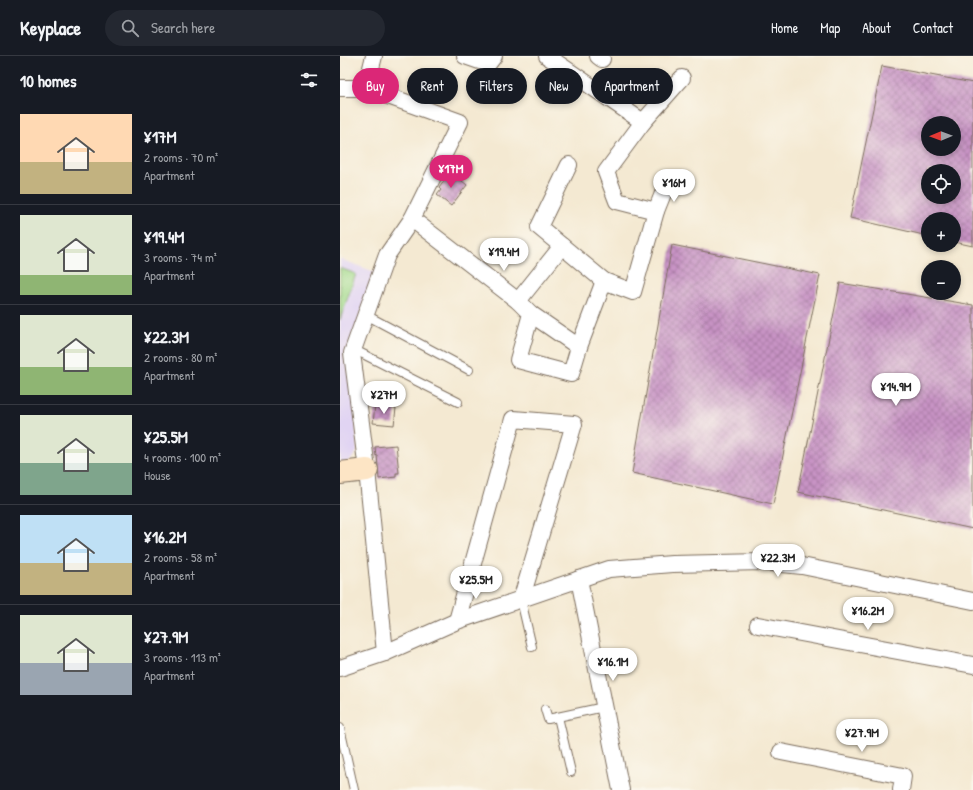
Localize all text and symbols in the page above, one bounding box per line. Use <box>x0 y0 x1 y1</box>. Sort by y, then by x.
search box <box>105 10 385 46</box>
text: Keyplace <box>20 15 81 41</box>
icon: search <box>119 17 141 39</box>
text: Search here <box>151 17 215 38</box>
text: Home <box>771 18 798 37</box>
text: Map <box>820 18 840 37</box>
text: About <box>862 18 891 37</box>
text: Contact <box>913 18 953 37</box>
chip: Buy <box>352 68 399 104</box>
chip: Rent <box>407 68 458 104</box>
chip: Filters <box>466 68 527 104</box>
chip: New <box>535 68 583 104</box>
chip: Apartment <box>591 68 673 104</box>
text: 10 homes <box>20 69 77 92</box>
icon: filters <box>298 69 320 91</box>
north arrow <box>921 116 961 156</box>
map controls <box>921 116 961 300</box>
text: ¥17M <box>144 125 177 148</box>
icon: home <box>52 130 100 178</box>
text: 2 rooms · 70 m² <box>144 148 218 166</box>
pin: ¥17M <box>427 155 475 189</box>
text: ¥17M <box>439 159 463 177</box>
button: locate <box>921 164 961 204</box>
text: Apartment <box>144 166 195 184</box>
pin: ¥16M <box>650 169 698 203</box>
text: ¥16M <box>662 173 686 191</box>
button: + <box>921 212 961 252</box>
text: ¥19.4M <box>144 225 184 248</box>
icon: home <box>52 231 100 279</box>
pin: ¥19.4M <box>471 238 537 272</box>
text: ¥19.4M <box>489 242 519 260</box>
text: 3 rooms · 74 m² <box>144 248 217 266</box>
button: − <box>921 260 961 300</box>
text: Apartment <box>144 266 195 284</box>
text: ¥22.3M <box>144 325 189 348</box>
icon: home <box>52 331 100 379</box>
text: 2 rooms · 80 m² <box>144 348 217 366</box>
text: Apartment <box>144 366 195 384</box>
pin: ¥14.9M <box>863 373 929 407</box>
text: ¥14.9M <box>881 377 911 395</box>
pin: ¥27M <box>360 381 408 415</box>
text: ¥27M <box>371 385 397 403</box>
text: ¥25.5M <box>144 425 188 448</box>
icon: home <box>52 431 100 479</box>
text: 4 rooms · 100 m² <box>144 448 221 466</box>
text: House <box>144 466 171 484</box>
text: ¥16.2M <box>144 525 187 548</box>
icon: home <box>52 531 100 579</box>
pin: ¥22.3M <box>745 544 811 578</box>
text: 2 rooms · 58 m² <box>144 548 217 566</box>
text: ¥22.3M <box>761 548 795 566</box>
text: Apartment <box>144 566 195 584</box>
pin: ¥25.5M <box>443 566 509 600</box>
text: ¥25.5M <box>459 570 493 588</box>
pin: ¥16.2M <box>835 597 901 631</box>
text: ¥16.2M <box>852 601 884 619</box>
text: ¥27.9M <box>144 625 188 648</box>
icon: home <box>52 631 100 679</box>
text: 3 rooms · 113 m² <box>144 648 221 666</box>
pin: ¥16.1M <box>580 648 646 682</box>
text: ¥16.1M <box>597 652 629 670</box>
text: Apartment <box>144 666 195 684</box>
pin: ¥27.9M <box>829 719 895 753</box>
text: ¥27.9M <box>845 723 879 741</box>

